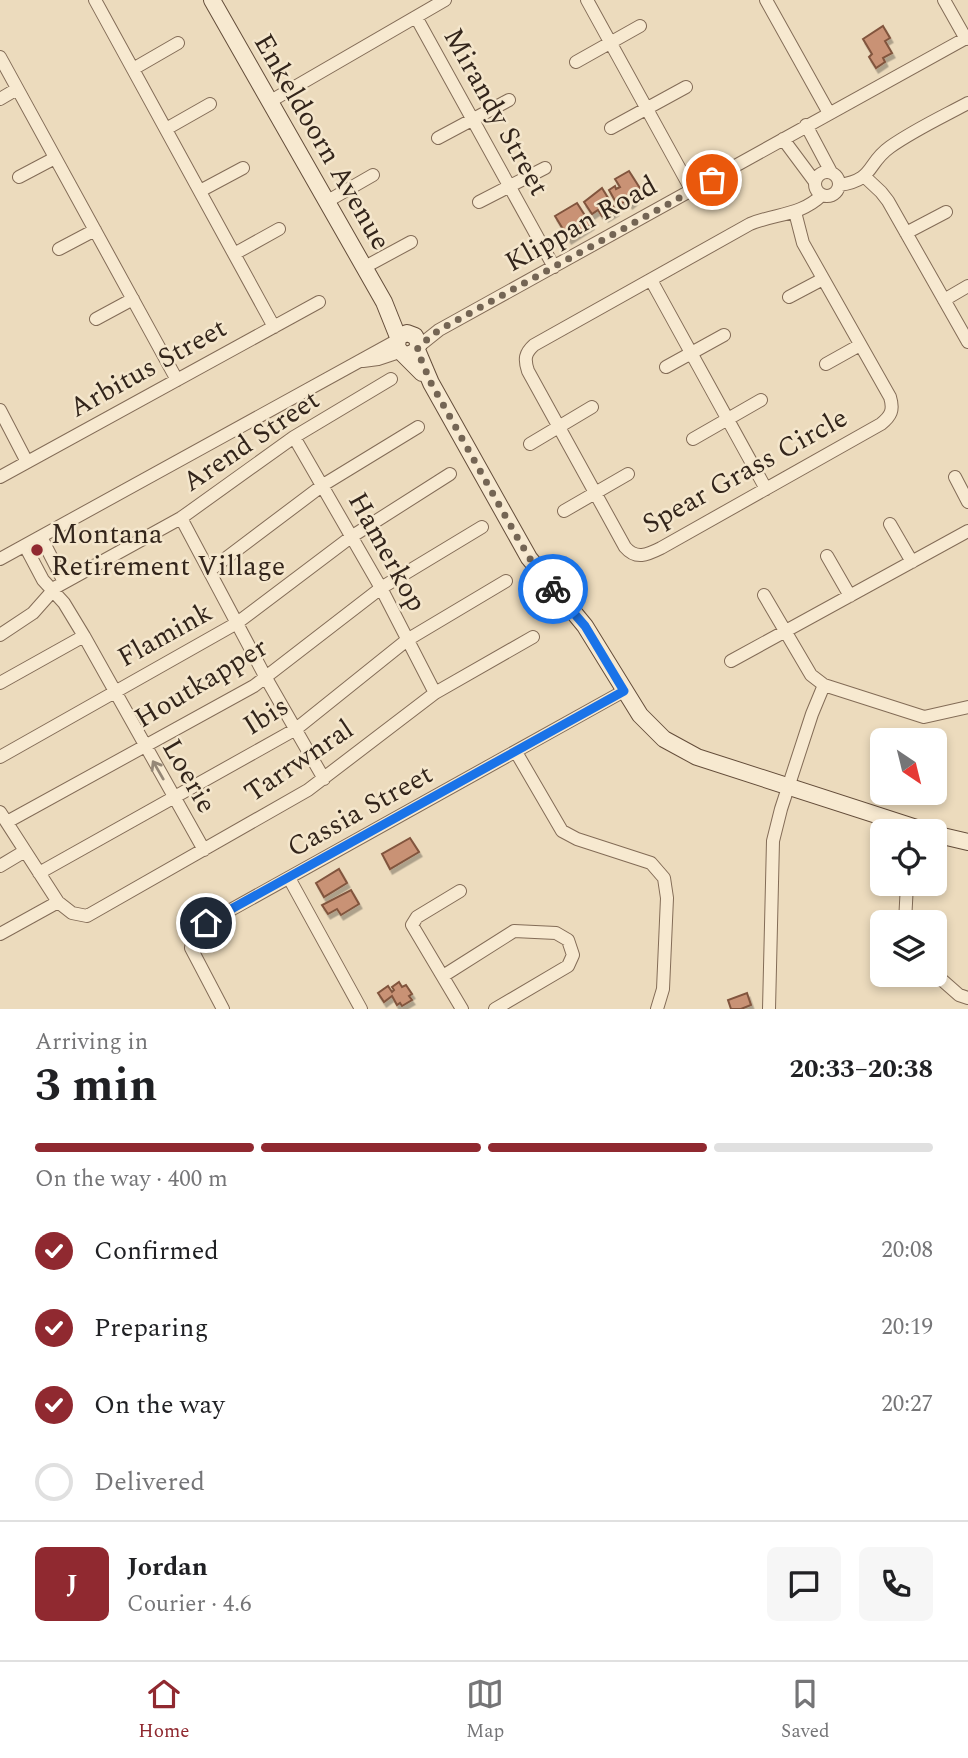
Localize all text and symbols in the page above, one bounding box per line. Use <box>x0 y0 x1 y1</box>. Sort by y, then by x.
street label: Mirandy Street <box>432 20 560 204</box>
street label: Enkeldoorn Avenue <box>242 25 402 259</box>
pin <box>682 150 742 210</box>
icon: bag <box>693 161 731 199</box>
street label: Klippan Road <box>497 164 665 284</box>
street label: Arbitus Street <box>61 307 235 429</box>
street label: Arend Street <box>173 379 329 503</box>
street label: Spear Grass Circle <box>634 397 856 545</box>
street label: Hamerkop <box>336 484 438 620</box>
place label: Montana Retirement Village <box>51 513 285 588</box>
marker: Montana Retirement Village <box>29 542 45 558</box>
courier <box>518 554 588 624</box>
icon: bike <box>534 570 572 608</box>
street label: Flamink <box>109 591 221 679</box>
street label: Houtkapper <box>126 626 276 740</box>
street label: Ibis <box>234 685 298 747</box>
street label: Tarrwnral <box>235 708 363 814</box>
north arrow <box>870 728 947 805</box>
map controls <box>870 728 947 987</box>
street label: Loerie <box>150 731 228 821</box>
street label: Cassia Street <box>279 753 441 869</box>
one-way arrow <box>151 760 164 781</box>
button: locate <box>870 819 947 896</box>
pin <box>176 893 236 953</box>
icon: home <box>187 904 225 942</box>
button: layers <box>870 910 947 987</box>
text: Arriving in <box>35 1025 148 1060</box>
text: 20:33–20:38 <box>789 1049 933 1089</box>
text: 3 min <box>35 1051 157 1121</box>
text: On the way · 400 m <box>35 1162 228 1197</box>
text: Confirmed <box>94 1231 219 1271</box>
icon: check <box>35 1232 73 1270</box>
text: 20:08 <box>881 1233 933 1268</box>
text: Preparing <box>94 1308 208 1348</box>
icon: check <box>35 1309 73 1347</box>
text: 20:19 <box>881 1310 933 1345</box>
text: On the way <box>94 1385 225 1425</box>
icon: check <box>35 1386 73 1424</box>
text: 20:27 <box>881 1387 933 1422</box>
text: Delivered <box>94 1462 205 1502</box>
text: Jordan <box>127 1547 208 1587</box>
button: chat <box>767 1547 841 1621</box>
button: phone <box>859 1547 933 1621</box>
text: J <box>66 1564 78 1604</box>
text: Courier · 4.6 <box>127 1587 252 1622</box>
tab: Home <box>138 1675 189 1746</box>
tab: Map <box>466 1675 504 1746</box>
tab: Saved <box>781 1675 830 1746</box>

